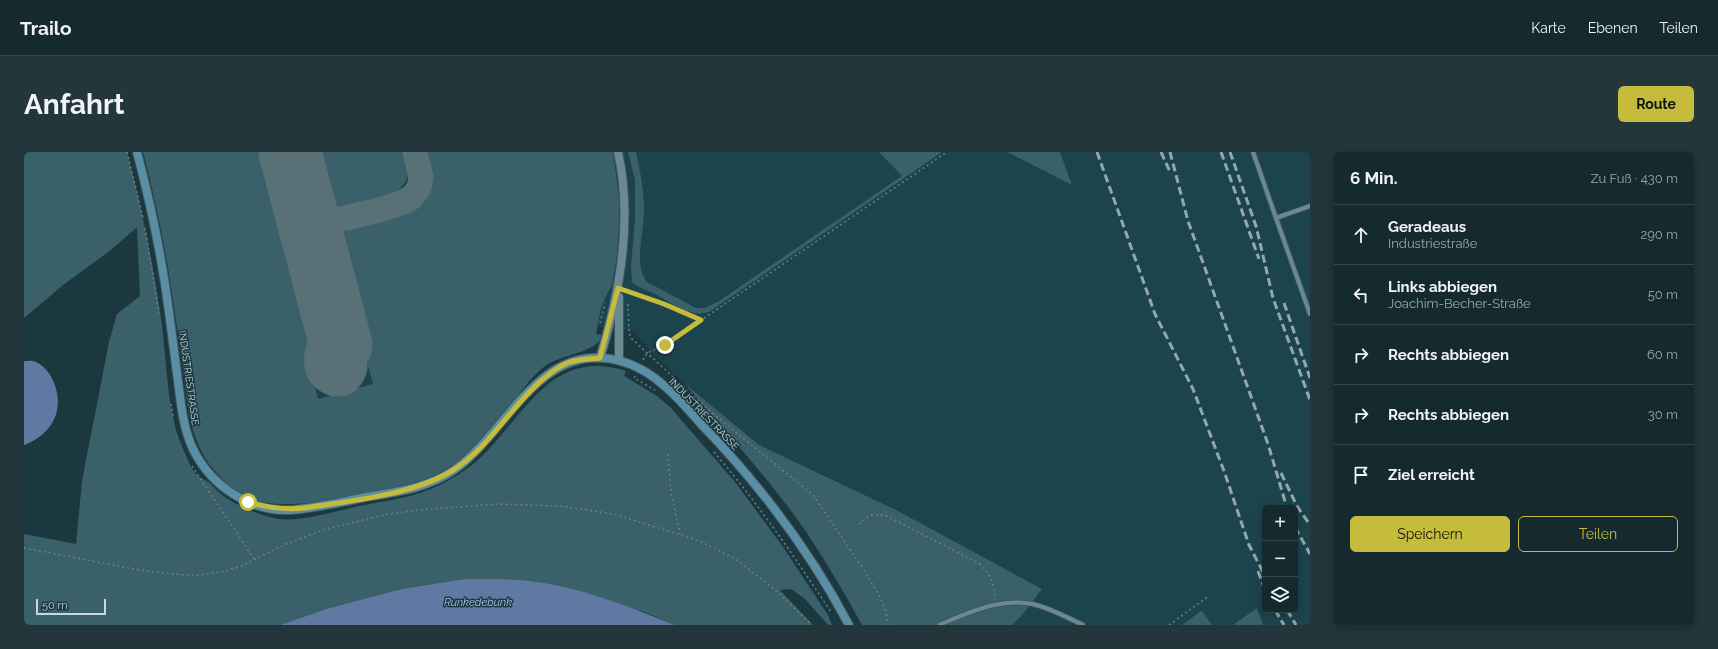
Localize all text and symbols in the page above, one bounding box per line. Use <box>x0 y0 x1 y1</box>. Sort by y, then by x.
text: Trailo <box>20 17 71 39</box>
text: Karte <box>1531 20 1566 36</box>
text: Ebenen <box>1588 20 1638 36</box>
text: Teilen <box>1660 20 1698 36</box>
button: Route <box>1618 86 1694 122</box>
text: Anfahrt <box>24 88 125 121</box>
text: 6 Min. <box>1350 168 1398 188</box>
text: Zu Fuß · 430 m <box>1590 171 1678 186</box>
text: Geradeaus <box>1388 218 1466 236</box>
icon: ahead <box>1350 224 1372 246</box>
text: 290 m <box>1640 227 1678 242</box>
text: Industriestraße <box>1388 236 1477 251</box>
text: Links abbiegen <box>1388 278 1497 296</box>
icon: left <box>1350 284 1372 306</box>
text: 50 m <box>1648 287 1678 302</box>
text: Joachim-Becher-Straße <box>1388 296 1531 311</box>
street label: INDUSTRIESTRASSE <box>177 330 201 426</box>
route end <box>656 336 674 354</box>
icon: right <box>1350 344 1372 366</box>
text: Rechts abbiegen <box>1388 346 1509 364</box>
text: 60 m <box>1647 347 1678 362</box>
street label: INDUSTRIESTRASSE <box>667 376 741 452</box>
icon: right <box>1350 404 1372 426</box>
text: Rechts abbiegen <box>1388 406 1509 424</box>
text: 30 m <box>1648 407 1678 422</box>
icon: arrive <box>1350 464 1372 486</box>
text: Ziel erreicht <box>1388 466 1475 484</box>
route start <box>239 493 257 511</box>
map controls <box>1262 505 1298 613</box>
button: + <box>1262 505 1298 541</box>
button: Speichern <box>1350 516 1510 552</box>
button: Teilen <box>1518 516 1678 552</box>
button: − <box>1262 541 1298 577</box>
button: layers <box>1262 577 1298 613</box>
water label: Runkedebunk <box>444 596 512 609</box>
scale bar <box>36 597 106 616</box>
text: 50 m <box>42 599 68 612</box>

